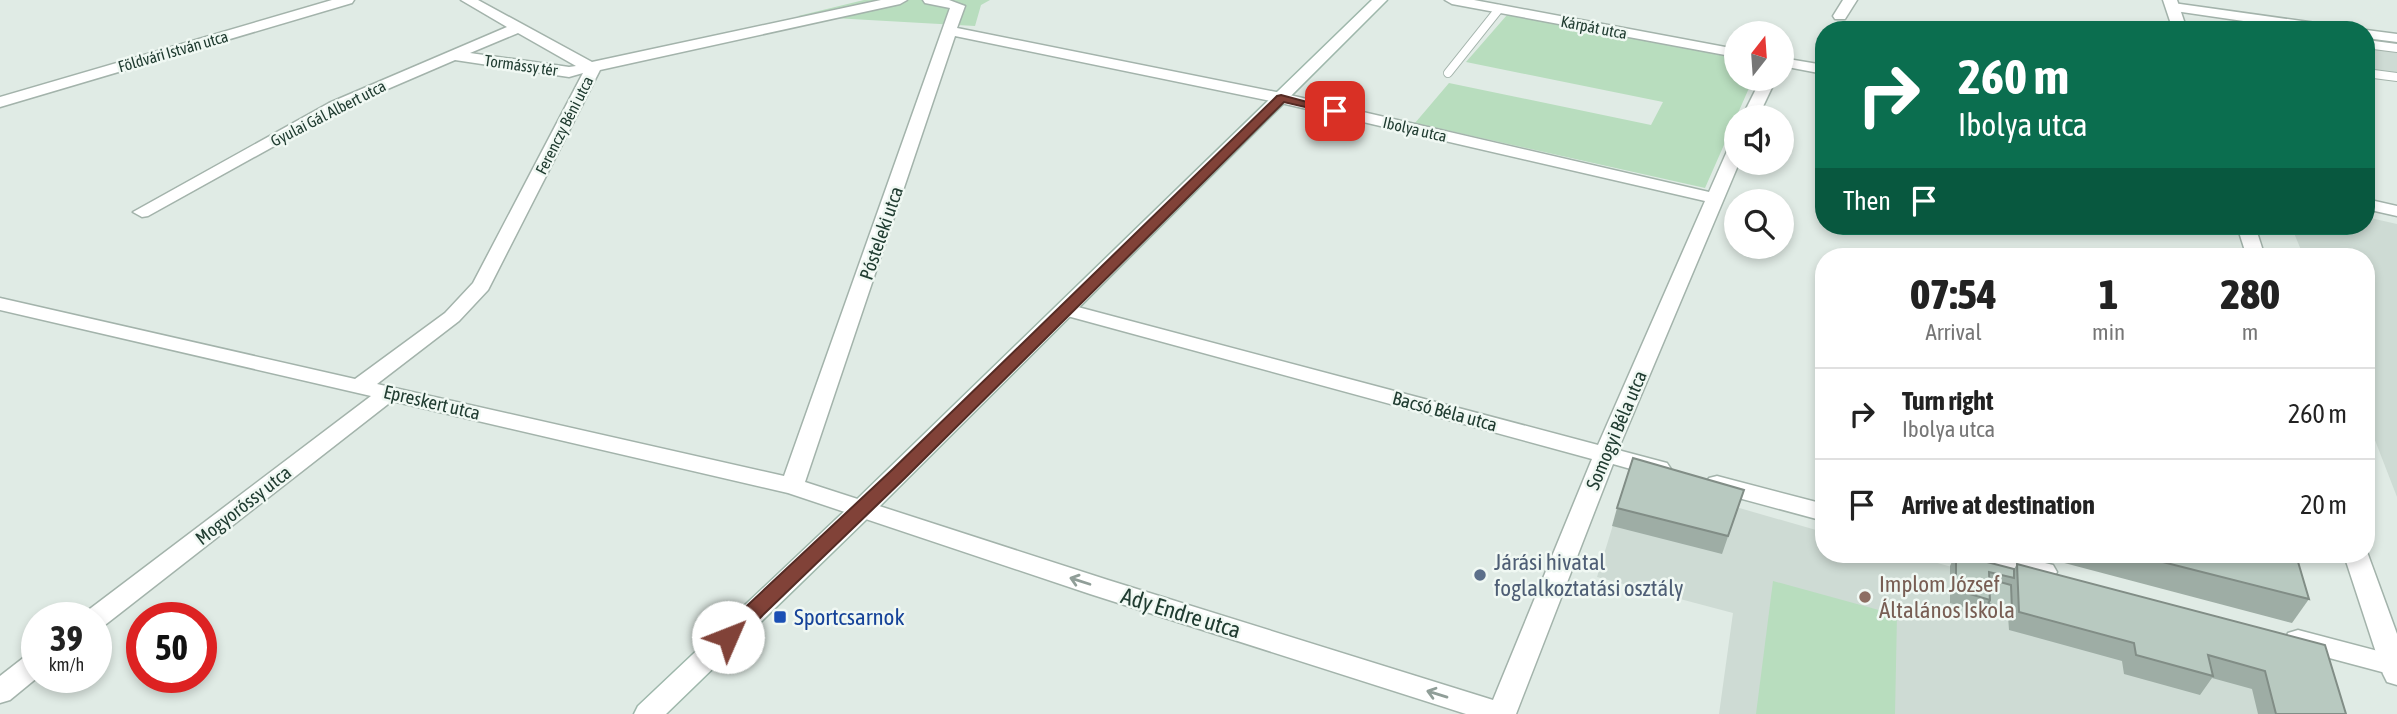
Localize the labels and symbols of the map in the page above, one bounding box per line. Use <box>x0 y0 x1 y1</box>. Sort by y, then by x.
street label: Kárpát utca <box>1559 12 1629 43</box>
north arrow <box>1724 21 1794 91</box>
street label: Földvári István utca <box>116 27 230 75</box>
street label: Tormássy tér <box>483 51 559 80</box>
street label: Ferenczy Béni utca <box>532 73 597 177</box>
street label: Gyulai Gál Albert utca <box>268 76 389 151</box>
pin <box>1305 81 1365 141</box>
street label: Ibolya utca <box>1381 113 1449 146</box>
street label: Pósteleki utca <box>855 183 907 283</box>
street label: Somogyi Béla utca <box>1581 367 1651 493</box>
street label: Epreskert utca <box>382 380 482 424</box>
street label: Bacsó Béla utca <box>1390 386 1500 436</box>
street label: Mogyoróssy utca <box>191 461 295 549</box>
place label: Járási hivatal foglalkoztatási osztály <box>1494 549 1684 601</box>
marker: Járási hivatal foglalkoztatási osztály <box>1472 567 1488 583</box>
place label: Implom József Általános Iskola <box>1879 571 2015 623</box>
one-way arrow <box>1069 574 1091 586</box>
street label: Ady Endre utca <box>1118 582 1244 644</box>
marker: Implom József Általános Iskola <box>1857 589 1873 605</box>
position arrow <box>691 600 765 674</box>
speed limit sign: 50 <box>126 602 217 693</box>
place label: Sportcsarnok <box>794 604 905 630</box>
marker: Sportcsarnok <box>772 609 788 625</box>
one-way arrow <box>1426 686 1448 699</box>

